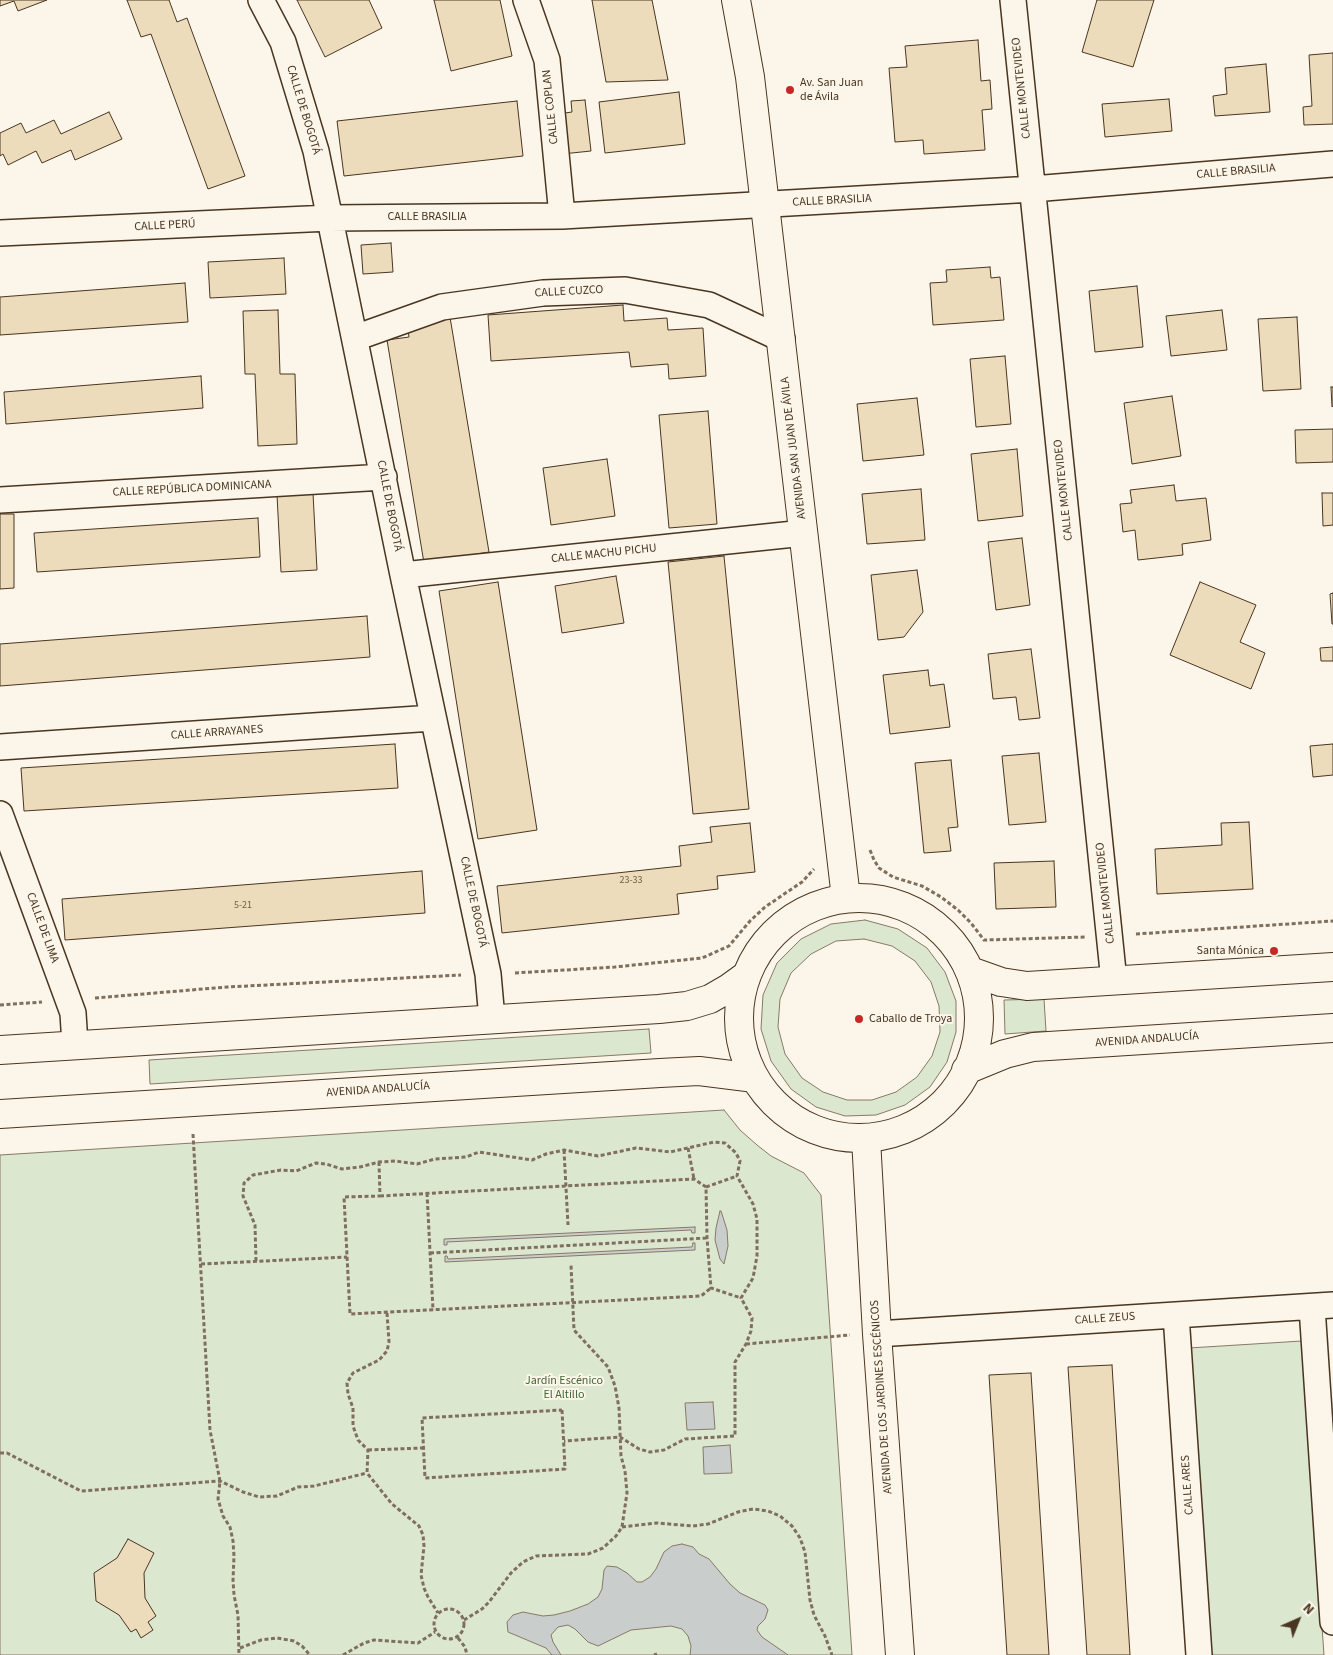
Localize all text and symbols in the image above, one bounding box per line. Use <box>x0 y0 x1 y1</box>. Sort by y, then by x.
street label: CALLE MONTEVIDEO <box>1010 37 1034 139</box>
street label: CALLE DE BOGOTÁ <box>283 64 323 156</box>
street label: CALLE COPLAN <box>540 69 562 145</box>
place label: Av. San Juan de Ávila <box>800 76 863 104</box>
marker: Av. San Juan de Ávila <box>784 84 796 96</box>
street label: CALLE BRASILIA <box>1196 161 1276 183</box>
street label: CALLE BRASILIA <box>792 192 872 210</box>
street label: CALLE BRASILIA <box>387 210 467 224</box>
street label: CALLE PERÚ <box>134 217 196 235</box>
street label: CALLE CUZCO <box>534 283 604 301</box>
street label: AVENIDA SAN JUAN DE ÁVILA <box>778 376 810 520</box>
street label: CALLE MONTEVIDEO <box>1052 439 1076 541</box>
street label: CALLE DE BOGOTÁ <box>373 459 405 553</box>
street label: CALLE REPÚBLICA DOMINICANA <box>112 478 272 500</box>
street label: CALLE MACHU PICHU <box>551 541 657 567</box>
street label: CALLE ARRAYANES <box>170 723 264 743</box>
street label: CALLE MONTEVIDEO <box>1094 842 1118 944</box>
street label: CALLE DE BOGOTÁ <box>456 855 490 949</box>
house number: 23-33 <box>620 875 642 887</box>
street label: CALLE DE LIMA <box>23 891 61 965</box>
house number: 5-21 <box>234 900 252 912</box>
place label: Santa Mónica <box>1197 944 1264 958</box>
marker: Santa Mónica <box>1268 945 1280 957</box>
place label: Caballo de Troya <box>869 1012 952 1026</box>
marker: Caballo de Troya <box>853 1013 865 1025</box>
street label: AVENIDA ANDALUCÍA <box>1095 1029 1199 1051</box>
street label: AVENIDA ANDALUCÍA <box>326 1079 430 1101</box>
street label: AVENIDA DE LOS JARDINES ESCÉNICOS <box>868 1299 896 1495</box>
street label: CALLE ZEUS <box>1074 1310 1136 1328</box>
park label: Jardín Escénico El Altillo <box>525 1374 603 1402</box>
street label: CALLE ARES <box>1179 1455 1197 1515</box>
north arrow <box>1273 1595 1323 1645</box>
text: N <box>1298 1599 1319 1620</box>

